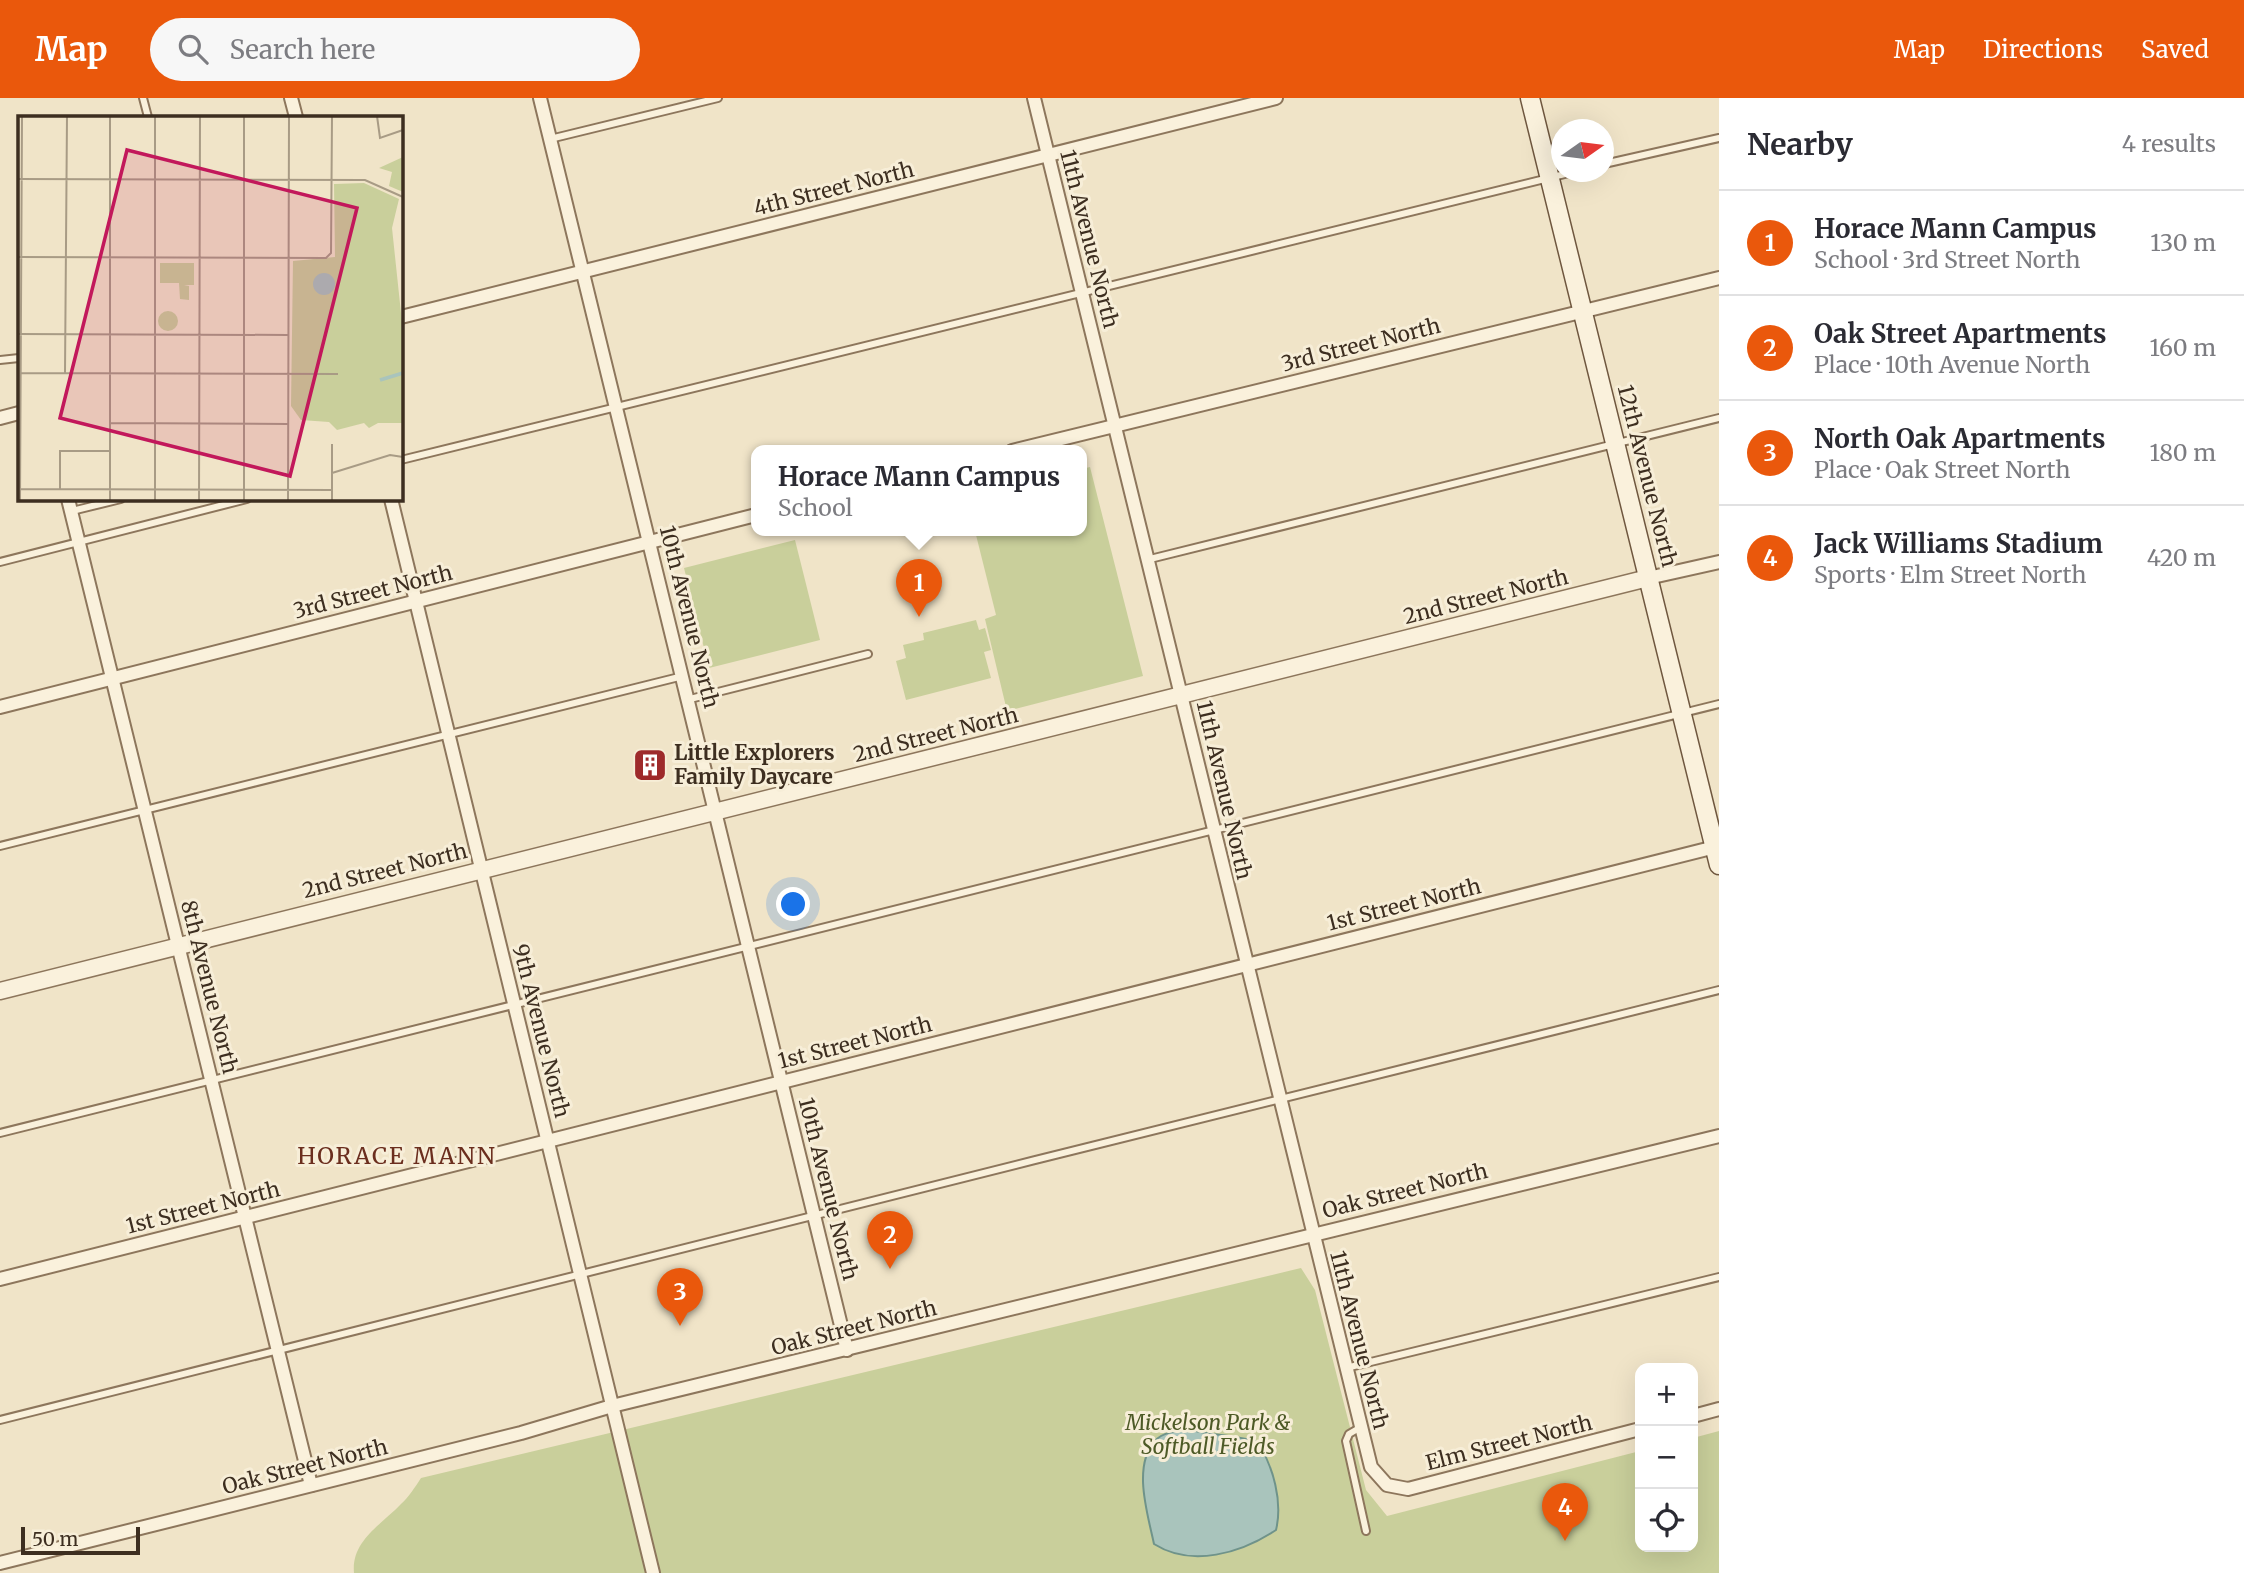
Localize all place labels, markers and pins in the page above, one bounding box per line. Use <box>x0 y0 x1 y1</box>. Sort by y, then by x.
pin: 1 <box>896 559 942 617</box>
place label: Little Explorers Family Daycare <box>674 739 835 790</box>
building icon: Little Explorers Family Daycare <box>631 746 669 784</box>
pin: 2 <box>867 1211 913 1269</box>
pin: 3 <box>657 1268 703 1326</box>
pin: 4 <box>1542 1483 1588 1541</box>

